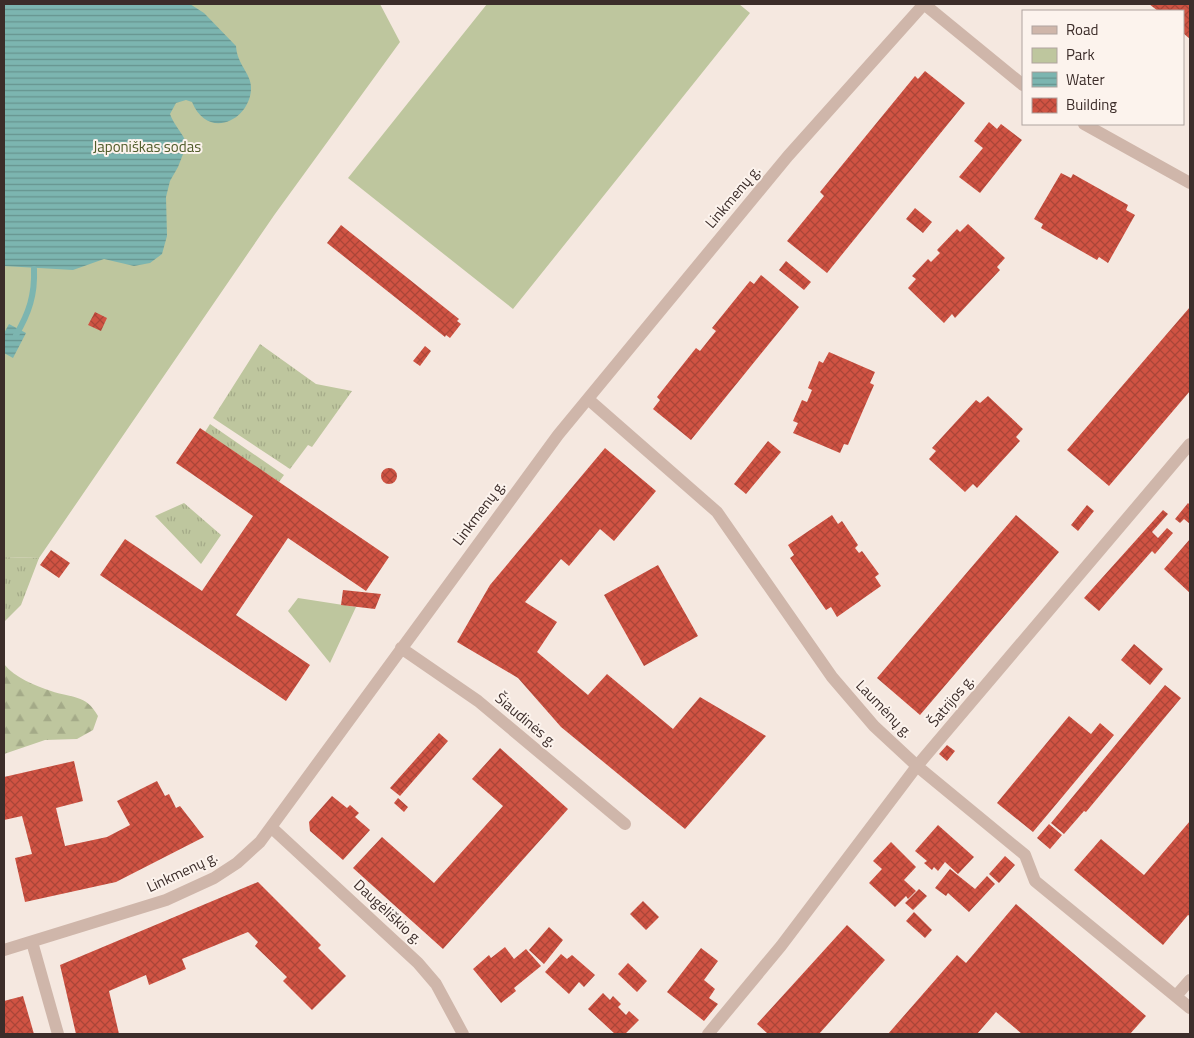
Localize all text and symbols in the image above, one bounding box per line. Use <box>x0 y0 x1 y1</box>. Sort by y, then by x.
legend <box>1022 10 1184 125</box>
text: Road <box>1066 18 1098 41</box>
text: Park <box>1066 43 1095 66</box>
text: Water <box>1066 68 1105 91</box>
text: Building <box>1066 93 1117 116</box>
park label: Japoniškas sodas <box>93 135 201 158</box>
street label: Linkmenų g. <box>699 160 766 233</box>
street label: Linkmenų g. <box>447 475 511 550</box>
street label: Šatrijos g. <box>922 670 979 732</box>
street label: Laumėnų g. <box>851 674 918 743</box>
street label: Šiaudinės g. <box>490 687 562 753</box>
street label: Linkmenų g. <box>142 845 221 898</box>
street label: Daugėliškio g. <box>349 874 428 950</box>

